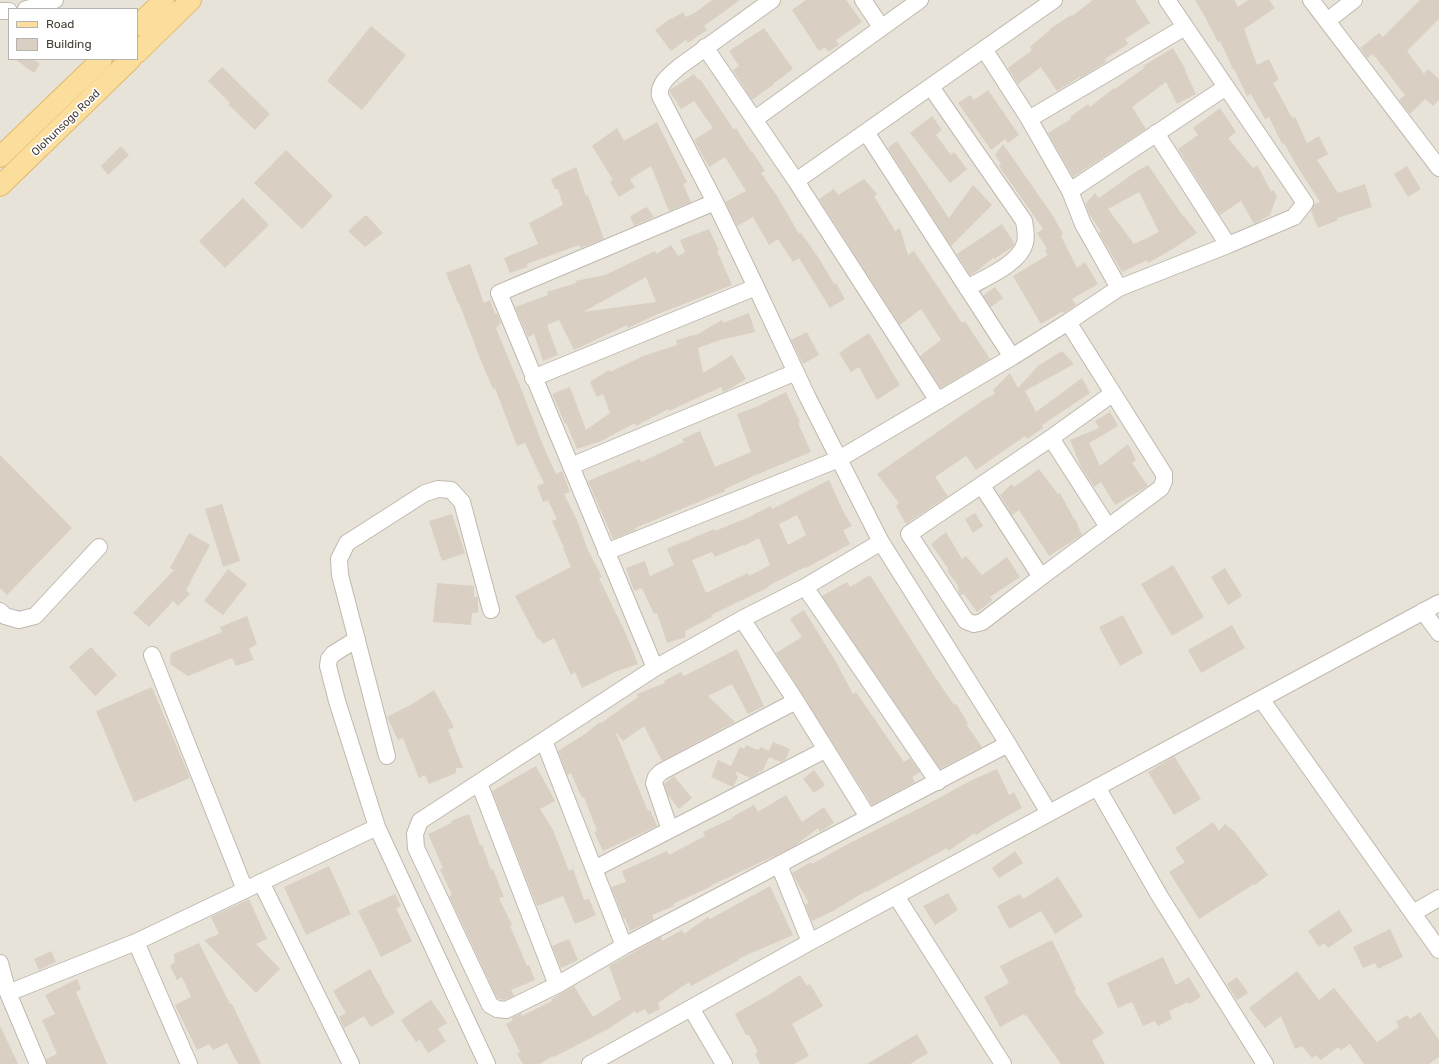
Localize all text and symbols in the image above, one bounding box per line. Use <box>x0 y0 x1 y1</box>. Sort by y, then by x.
legend <box>8 8 138 60</box>
text: Road <box>46 17 74 31</box>
text: Building <box>46 37 92 51</box>
street label: Olohunsogo Road <box>29 87 103 159</box>

